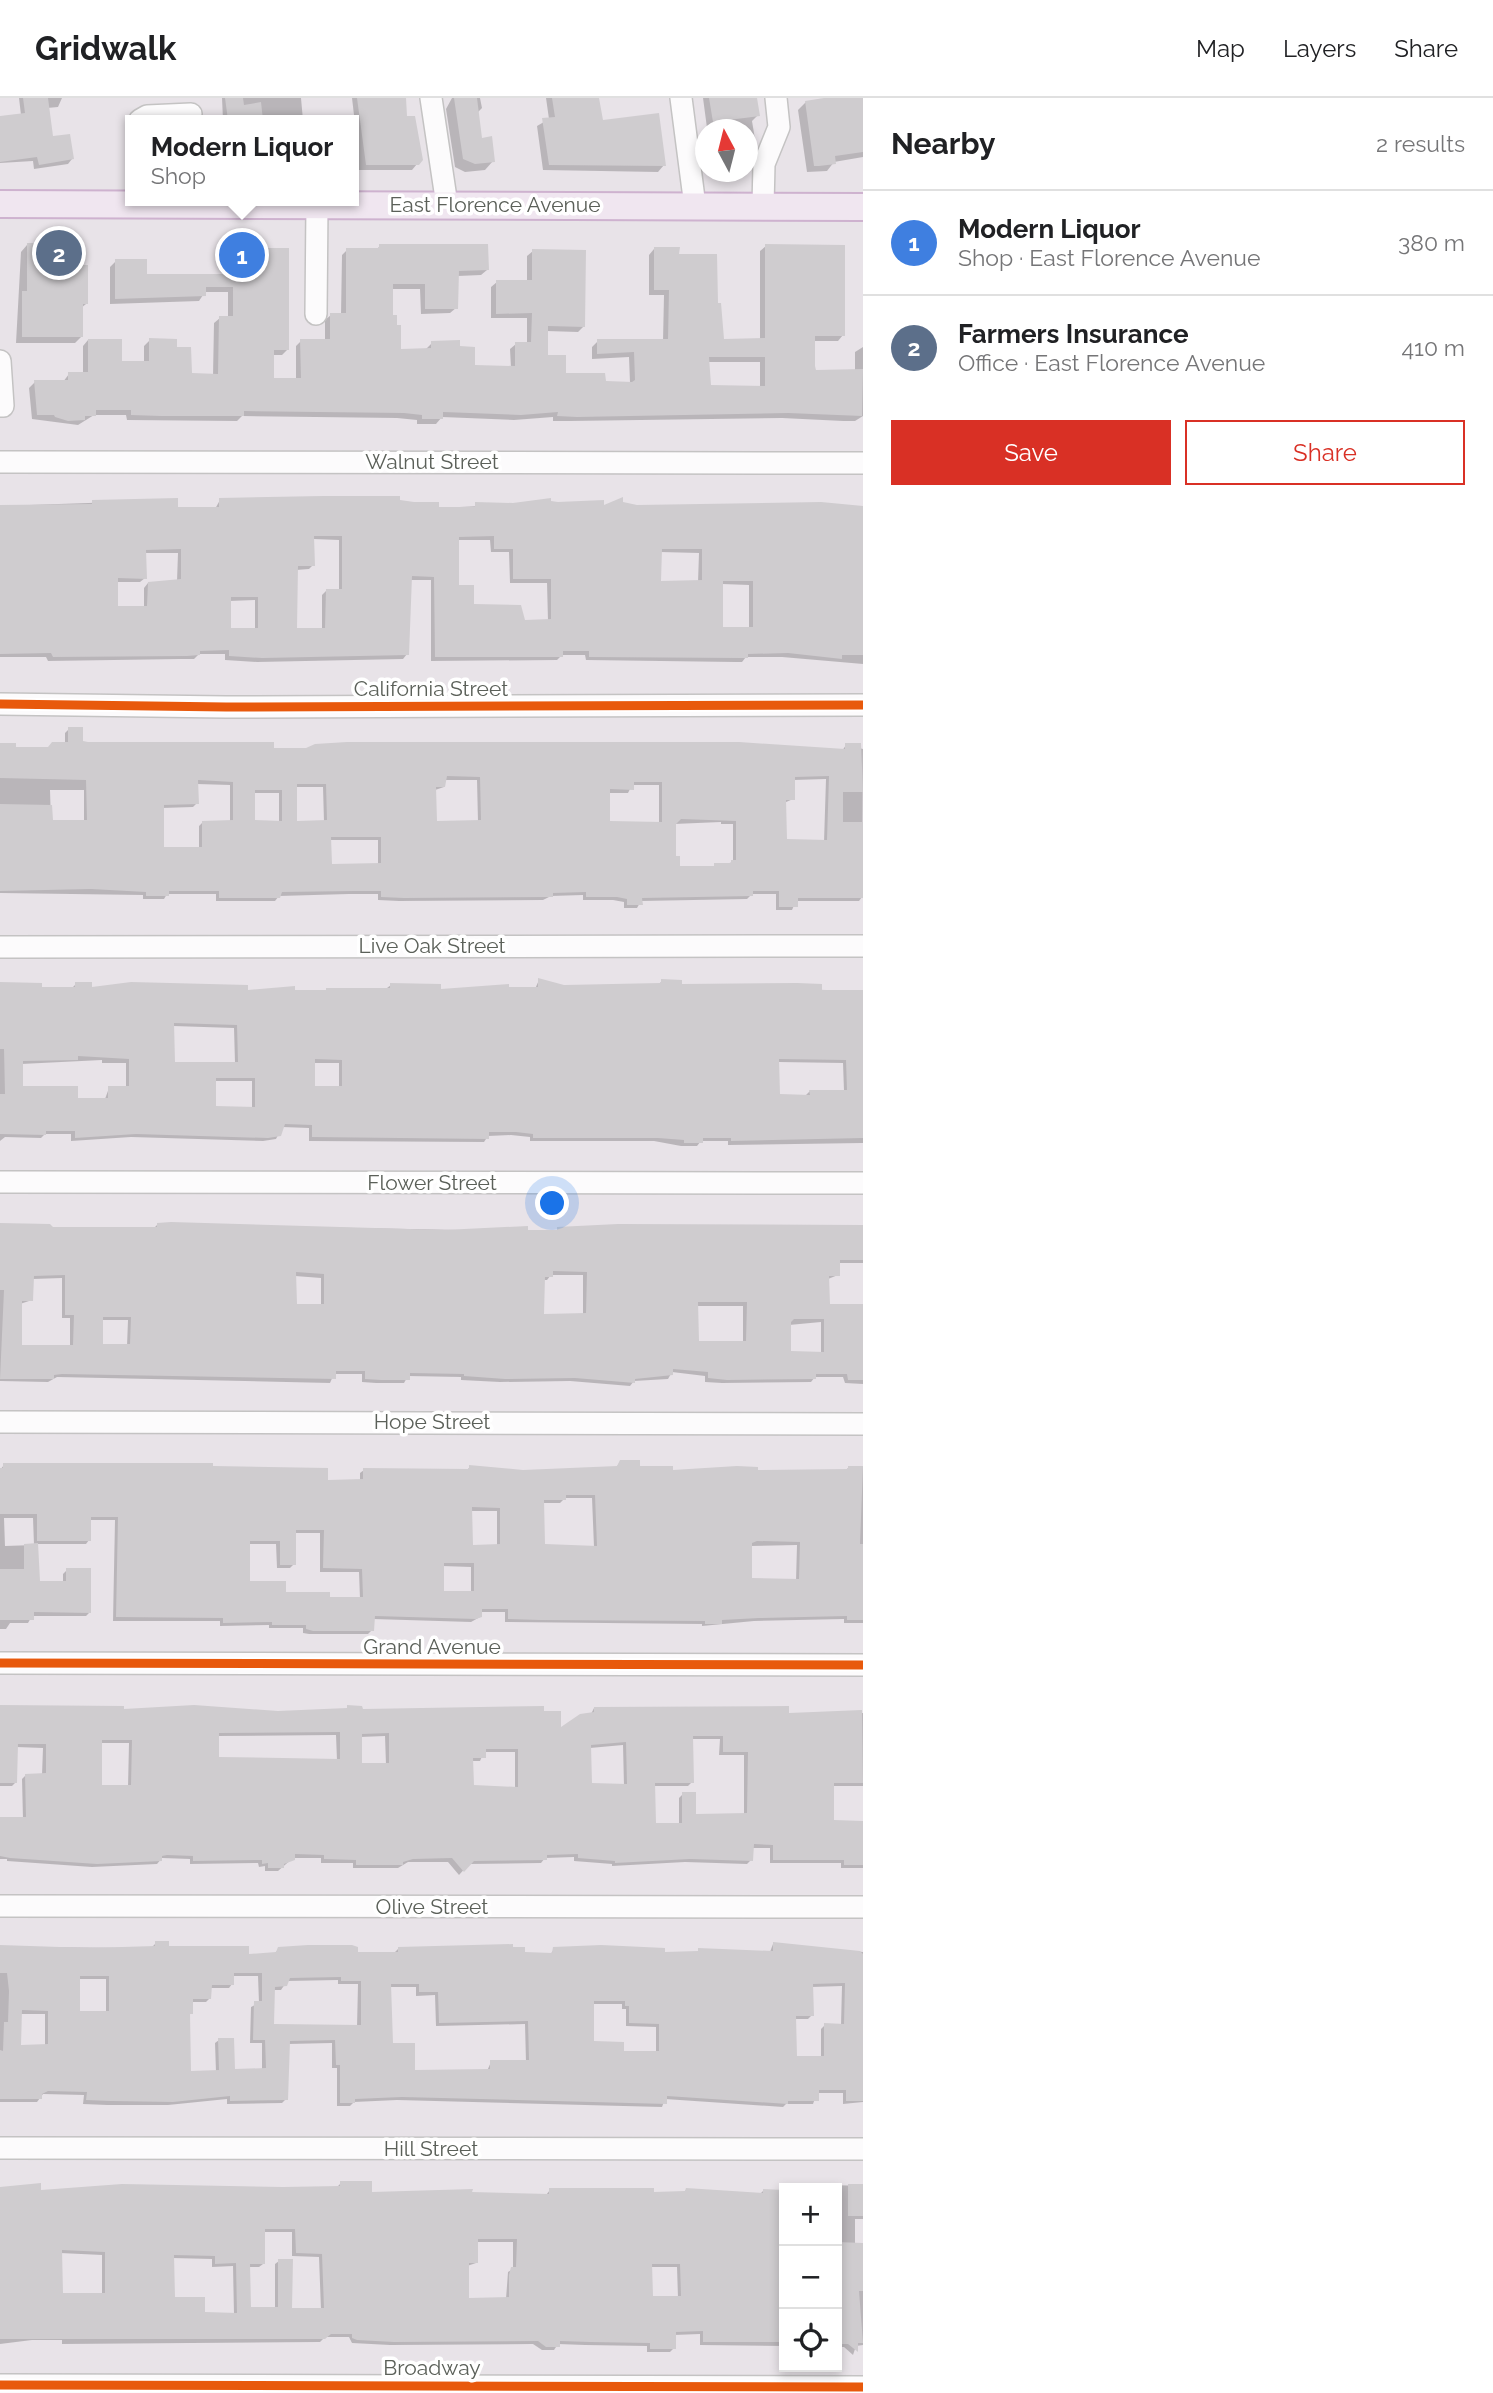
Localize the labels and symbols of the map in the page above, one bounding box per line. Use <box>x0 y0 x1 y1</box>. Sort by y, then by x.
north arrow <box>695 119 758 182</box>
street label: East Florence Avenue <box>389 192 601 217</box>
pin: 2 <box>36 227 82 279</box>
pin: 1 <box>219 229 265 281</box>
street label: Walnut Street <box>365 449 499 474</box>
street label: California Street <box>354 676 508 701</box>
street label: Live Oak Street <box>358 933 506 958</box>
street label: Flower Street <box>367 1170 497 1195</box>
your location <box>535 1186 569 1220</box>
street label: Hope Street <box>374 1409 490 1434</box>
street label: Grand Avenue <box>363 1634 501 1659</box>
street label: Olive Street <box>376 1894 488 1919</box>
street label: Hill Street <box>384 2136 478 2161</box>
street label: Broadway <box>383 2355 481 2380</box>

